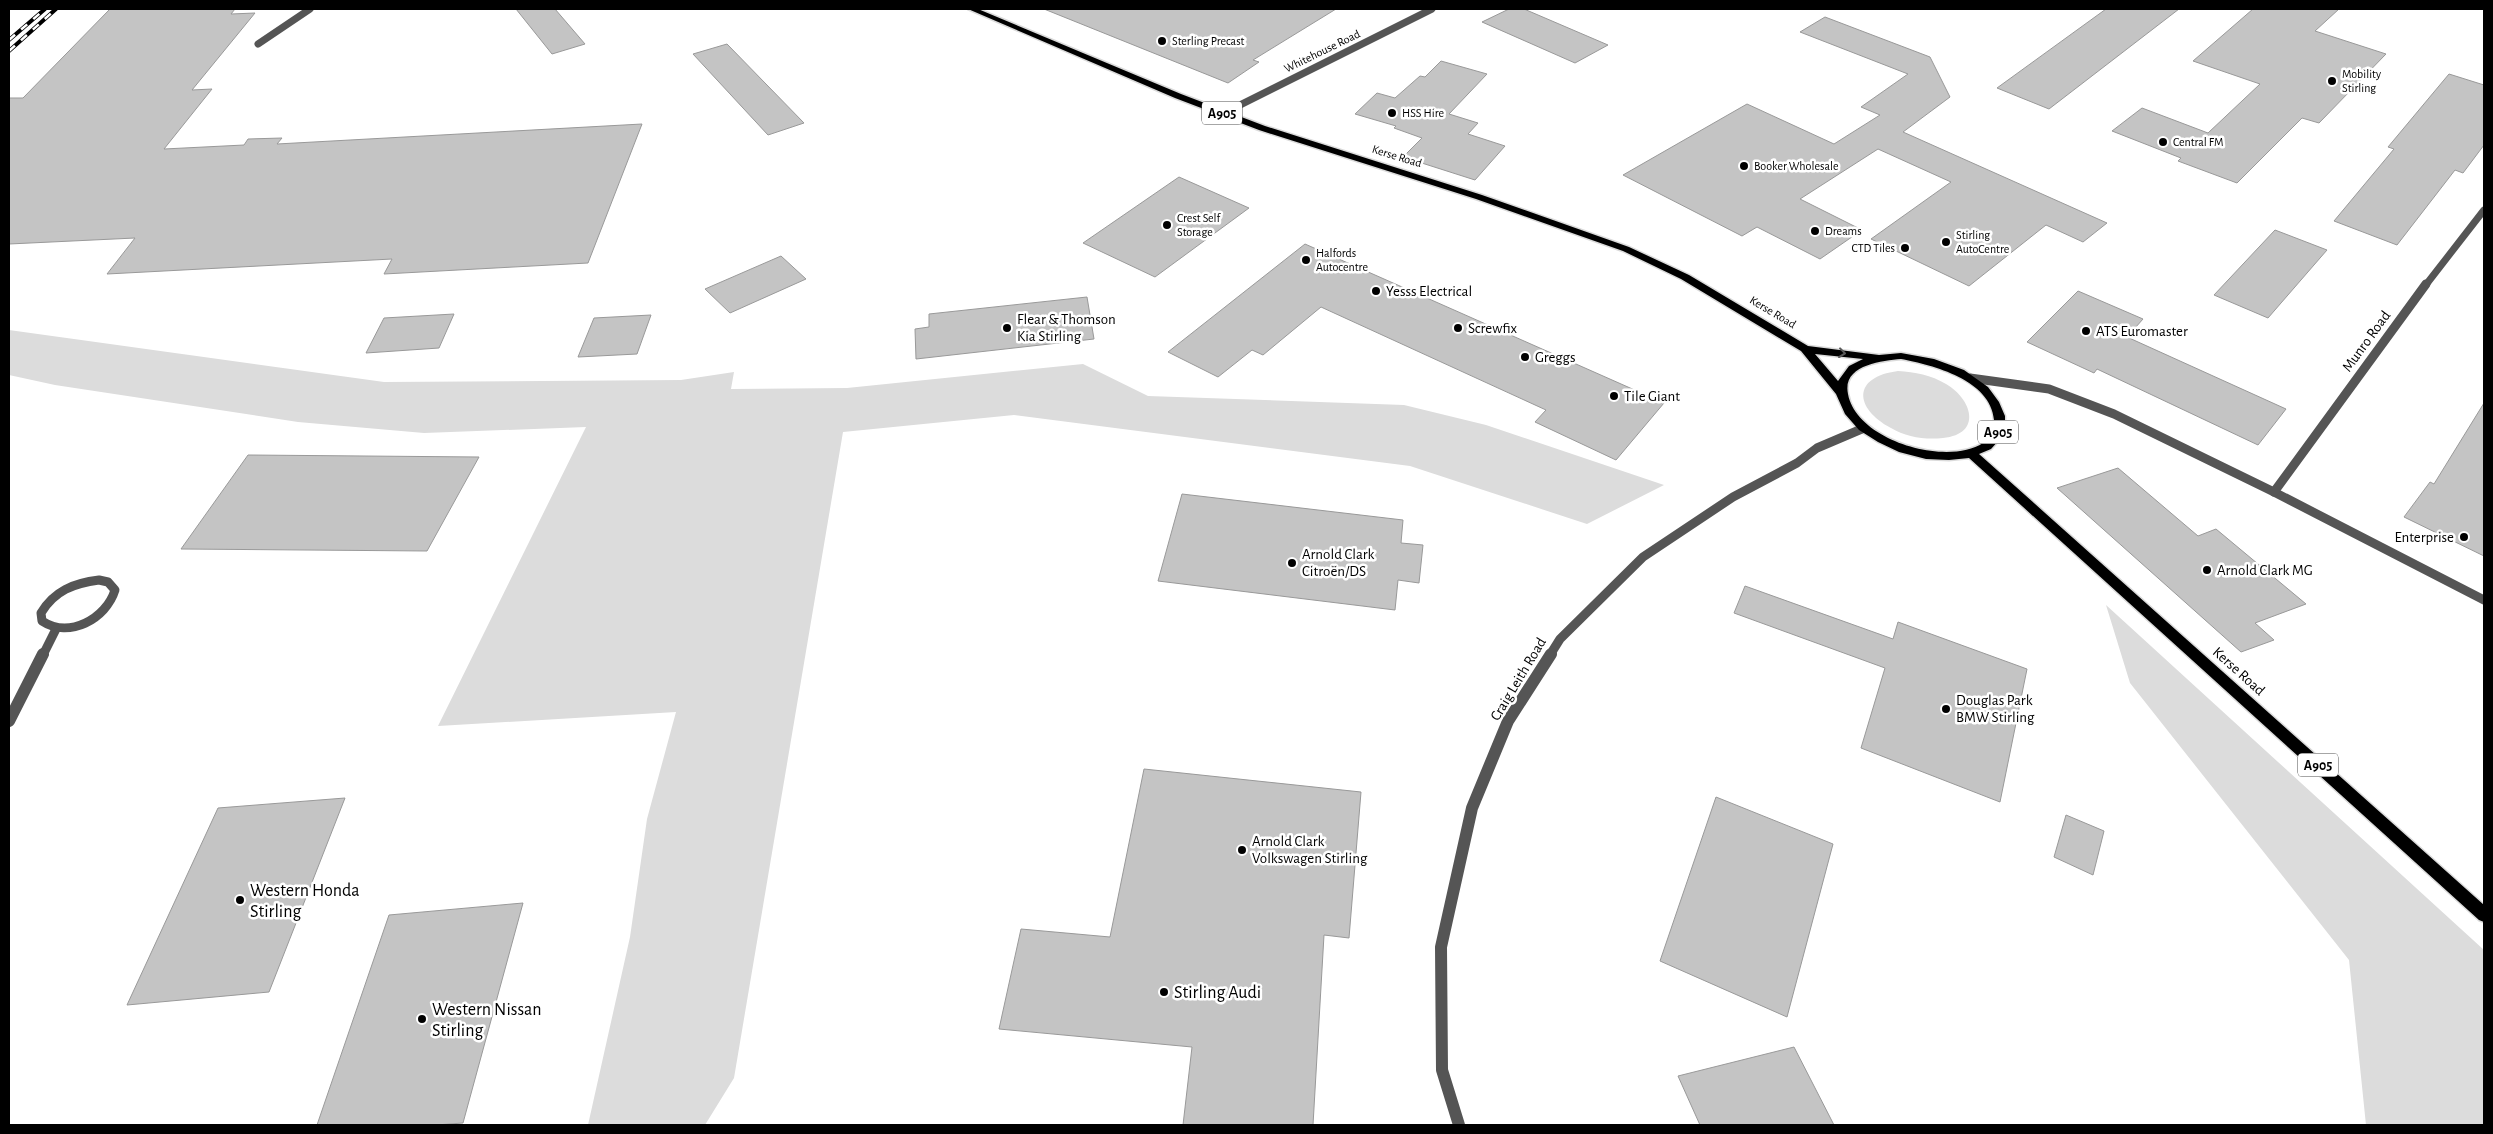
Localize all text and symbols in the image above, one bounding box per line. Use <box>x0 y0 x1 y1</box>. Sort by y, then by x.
street label: Whitehouse Road <box>1282 27 1362 75</box>
marker: Sterling Precast <box>1156 35 1168 47</box>
place label: Sterling Precast <box>1172 35 1245 47</box>
place label: Mobility Stirling <box>2342 68 2381 94</box>
marker: Mobility Stirling <box>2326 75 2338 87</box>
road number: A905 <box>1202 102 1242 125</box>
marker: HSS Hire <box>1386 107 1398 119</box>
place label: HSS Hire <box>1402 107 1444 119</box>
marker: Central FM <box>2157 136 2169 148</box>
place label: Central FM <box>2173 136 2223 148</box>
street label: Kerse Road <box>1371 143 1423 169</box>
marker: Booker Wholesale <box>1738 160 1750 172</box>
place label: Booker Wholesale <box>1754 160 1838 172</box>
place label: Crest Self Storage <box>1177 212 1222 238</box>
marker: Crest Self Storage <box>1161 219 1173 231</box>
marker: Dreams <box>1809 225 1821 237</box>
place label: Dreams <box>1825 225 1862 237</box>
place label: Stirling AutoCentre <box>1956 229 2009 255</box>
marker: Stirling AutoCentre <box>1940 236 1952 248</box>
place label: CTD Tiles <box>1851 242 1895 254</box>
marker: CTD Tiles <box>1899 242 1911 254</box>
place label: Halfords Autocentre <box>1316 247 1368 273</box>
marker: Halfords Autocentre <box>1300 254 1312 266</box>
place label: Yesss Electrical <box>1386 284 1472 299</box>
marker: Yesss Electrical <box>1370 285 1382 297</box>
street label: Kerse Road <box>1748 294 1798 330</box>
street label: Munro Road <box>2339 308 2394 374</box>
place label: Flear & Thomson Kia Stirling <box>1017 312 1116 344</box>
place label: Screwfix <box>1468 321 1518 336</box>
marker: Flear & Thomson Kia Stirling <box>1001 322 1013 334</box>
marker: Screwfix <box>1452 322 1464 334</box>
place label: ATS Euromaster <box>2096 324 2188 339</box>
marker: ATS Euromaster <box>2080 325 2092 337</box>
one-way arrow <box>1838 347 1846 358</box>
place label: Greggs <box>1535 350 1575 365</box>
marker: Greggs <box>1519 351 1531 363</box>
place label: Tile Giant <box>1624 389 1680 404</box>
marker: Tile Giant <box>1608 390 1620 402</box>
road number: A905 <box>1978 421 2018 444</box>
place label: Enterprise <box>2394 530 2454 545</box>
marker: Enterprise <box>2458 531 2470 543</box>
place label: Arnold Clark Citroën/DS <box>1302 547 1375 579</box>
marker: Arnold Clark Citroën/DS <box>1286 557 1298 569</box>
place label: Arnold Clark MG <box>2217 563 2313 578</box>
marker: Arnold Clark MG <box>2201 564 2213 576</box>
street label: Craig Leith Road <box>1488 635 1549 723</box>
street label: Kerse Road <box>2210 644 2268 699</box>
place label: Douglas Park BMW Stirling <box>1956 693 2035 725</box>
marker: Douglas Park BMW Stirling <box>1940 703 1952 715</box>
road number: A905 <box>2298 754 2338 776</box>
place label: Arnold Clark Volkswagen Stirling <box>1252 834 1368 866</box>
marker: Arnold Clark Volkswagen Stirling <box>1236 844 1248 856</box>
place label: Western Honda Stirling <box>250 882 360 921</box>
marker: Western Honda Stirling <box>234 894 246 906</box>
place label: Stirling Audi <box>1174 984 1261 1002</box>
marker: Stirling Audi <box>1158 986 1170 998</box>
place label: Western Nissan Stirling <box>432 1001 542 1040</box>
marker: Western Nissan Stirling <box>416 1013 428 1025</box>

